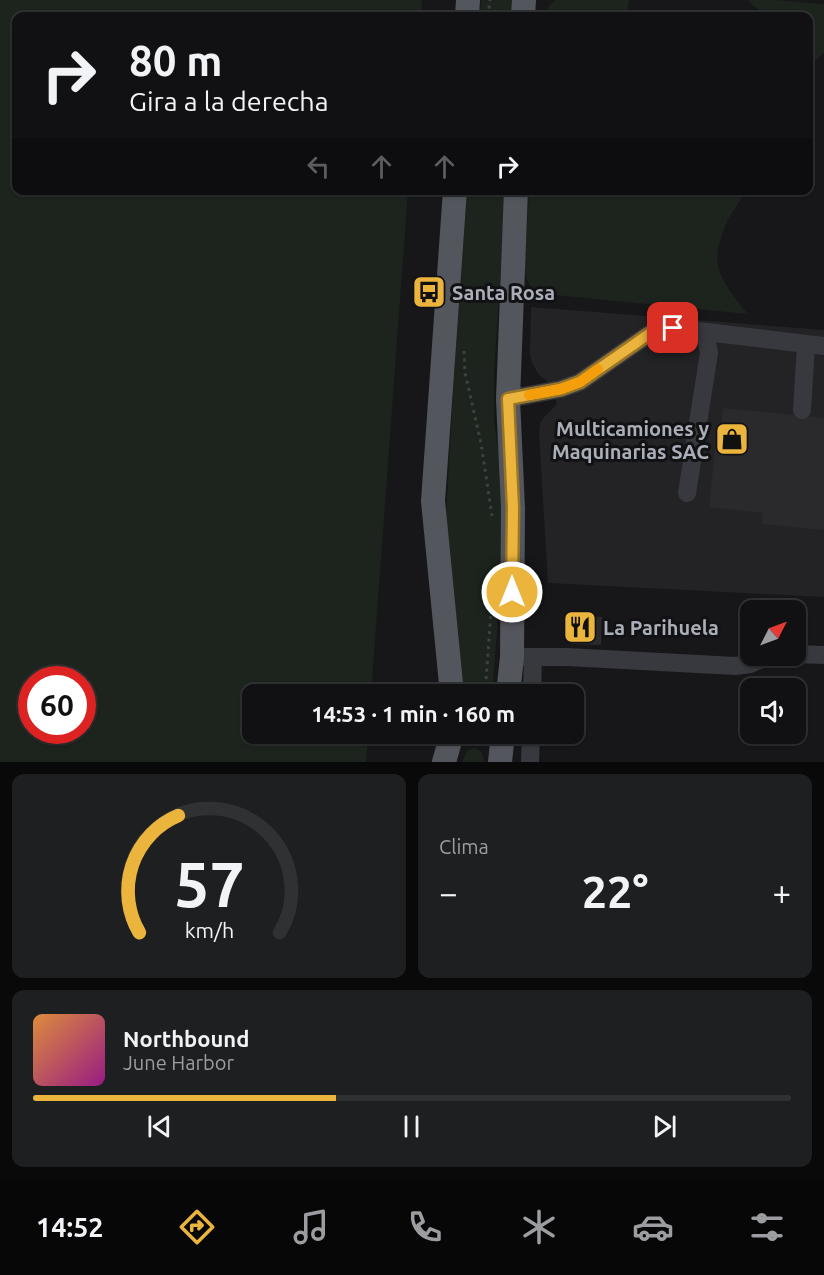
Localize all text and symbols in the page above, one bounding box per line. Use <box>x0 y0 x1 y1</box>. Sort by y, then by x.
icon: right <box>30 36 108 114</box>
text: 80 m <box>129 37 223 84</box>
text: Gira a la derecha <box>129 86 329 116</box>
icon: left <box>302 150 335 183</box>
icon: ahead <box>365 150 398 183</box>
icon: ahead <box>428 150 461 183</box>
icon: right <box>491 150 524 183</box>
bus stop icon: Santa Rosa <box>411 274 447 310</box>
place label: Santa Rosa <box>452 281 555 304</box>
pin <box>647 302 698 353</box>
icon: arrive <box>656 311 689 344</box>
place label: Multicamiones y Maquinarias SAC <box>552 417 709 463</box>
shop icon: Multicamiones y Maquinarias SAC <box>714 421 750 457</box>
position arrow <box>480 560 544 624</box>
north arrow <box>740 600 806 666</box>
map controls <box>740 600 806 744</box>
restaurant icon: La Parihuela <box>562 609 598 645</box>
place label: La Parihuela <box>603 616 719 639</box>
speed limit sign: 60 <box>18 666 96 744</box>
button: sound <box>740 678 806 744</box>
text: 14:53 · 1 min · 160 m <box>311 701 515 726</box>
text: Clima <box>439 835 489 858</box>
text: 57 <box>174 849 244 919</box>
text: 22° <box>582 866 648 917</box>
text: − <box>439 874 458 911</box>
text: + <box>772 874 791 911</box>
text: km/h <box>184 918 234 942</box>
text: Northbound <box>123 1026 249 1051</box>
text: June Harbor <box>123 1051 234 1074</box>
icon: previous <box>143 1110 176 1143</box>
icon: pause <box>395 1110 428 1143</box>
icon: next <box>648 1110 681 1143</box>
icon: directions <box>176 1206 218 1248</box>
icon: music <box>290 1206 332 1248</box>
icon: phone <box>404 1206 446 1248</box>
icon: climate <box>518 1206 560 1248</box>
icon: car <box>632 1206 674 1248</box>
icon: filters <box>746 1206 788 1248</box>
text: 14:52 <box>36 1212 104 1242</box>

